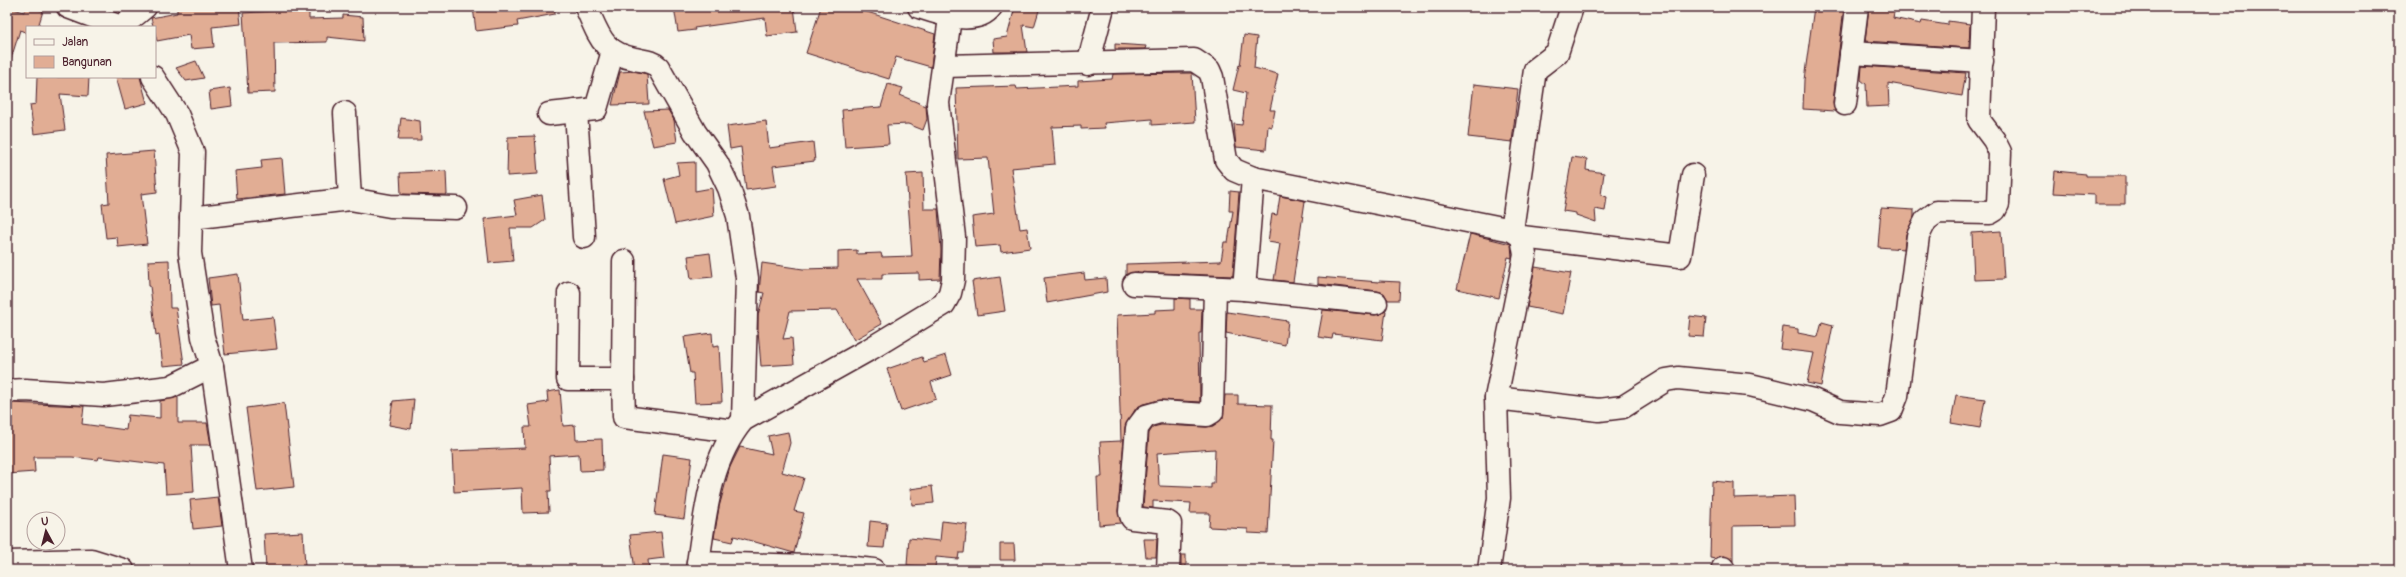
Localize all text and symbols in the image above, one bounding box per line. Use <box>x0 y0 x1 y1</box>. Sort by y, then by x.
legend <box>26 26 156 78</box>
text: Jalan <box>62 35 88 50</box>
text: Bangunan <box>62 55 112 70</box>
north arrow <box>26 511 66 551</box>
text: U <box>40 515 49 528</box>

